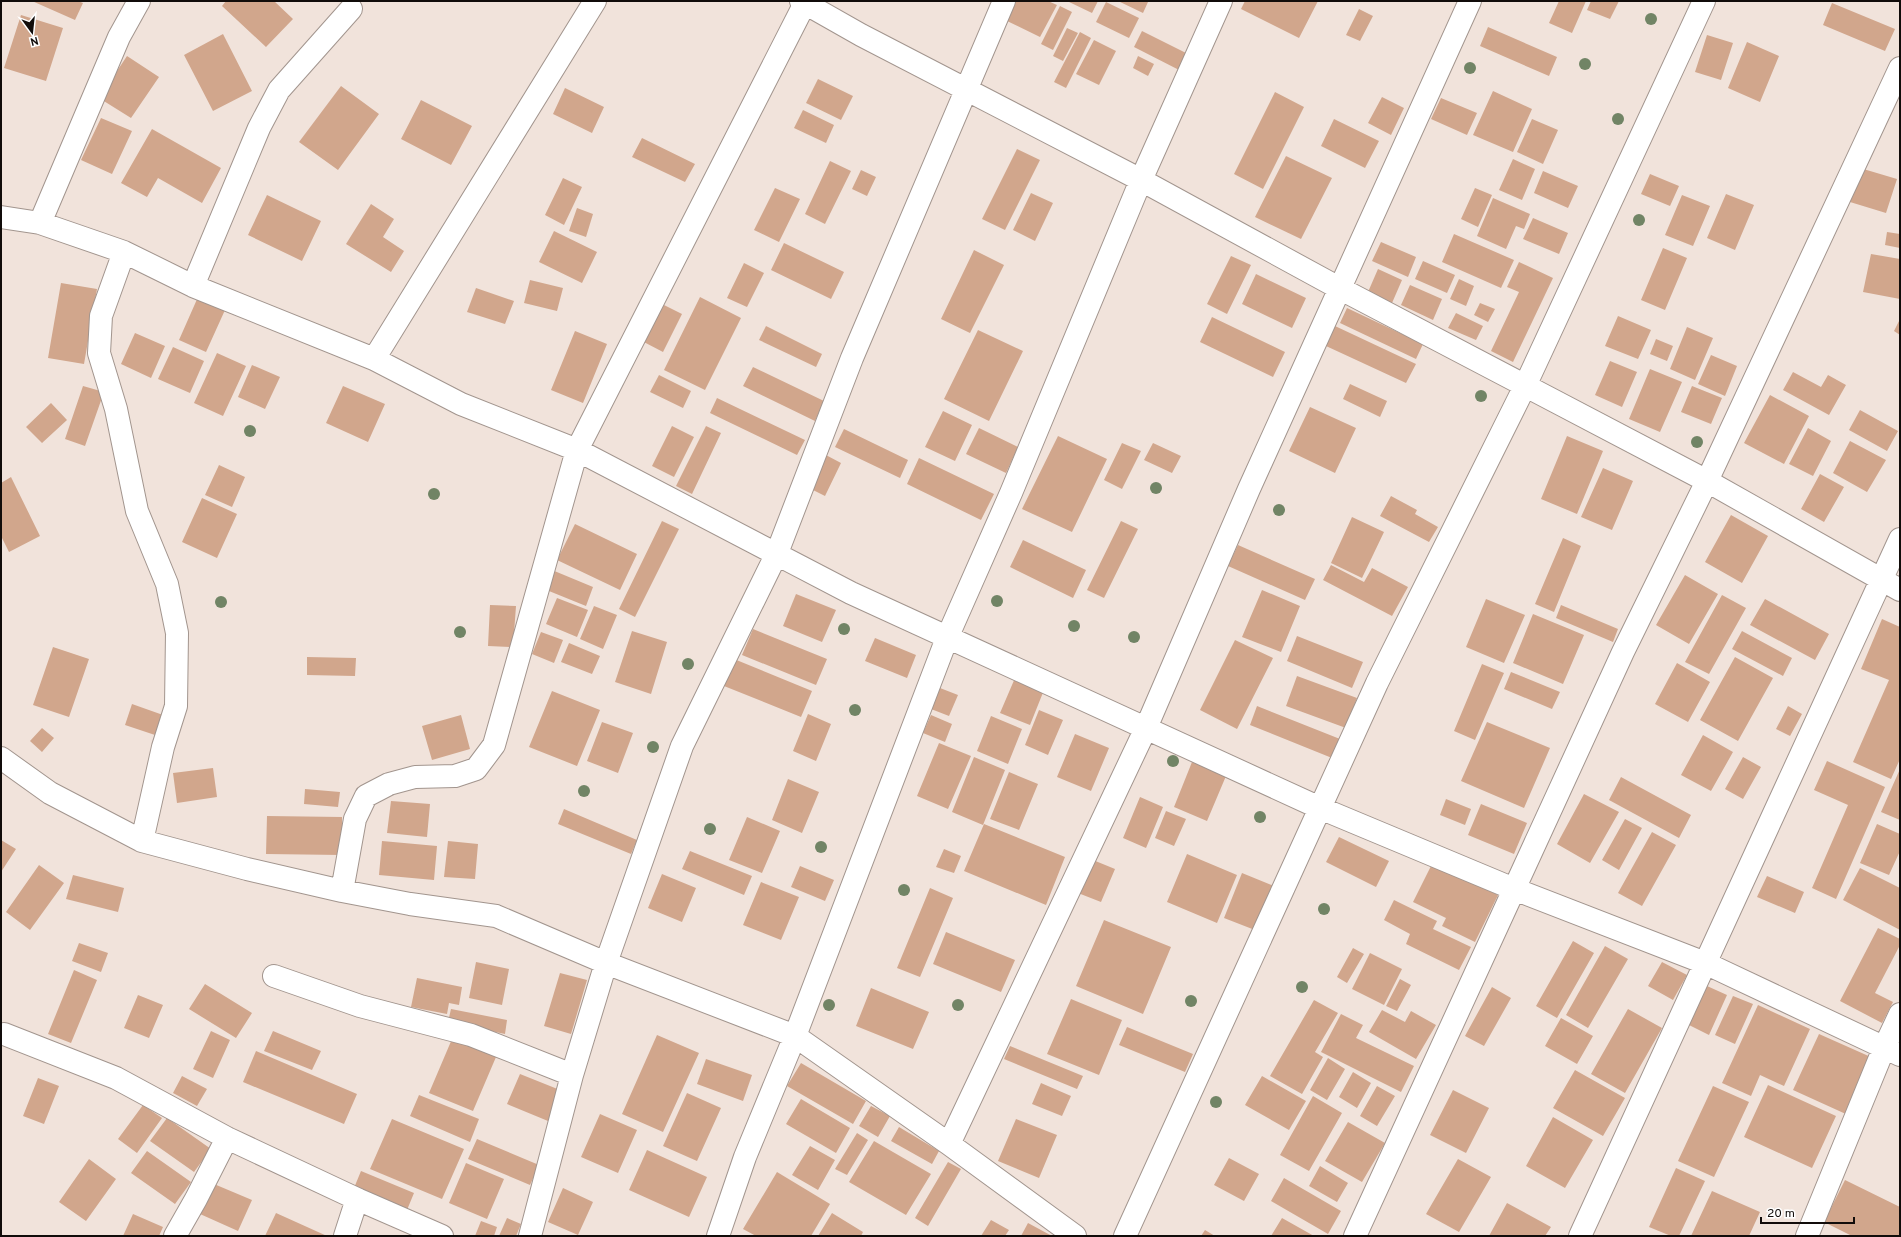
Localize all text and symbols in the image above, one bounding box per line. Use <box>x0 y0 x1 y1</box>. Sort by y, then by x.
north arrow <box>12 12 52 52</box>
text: N <box>29 33 40 48</box>
scale bar <box>1761 1199 1854 1225</box>
text: 20 m <box>1767 1206 1795 1222</box>

